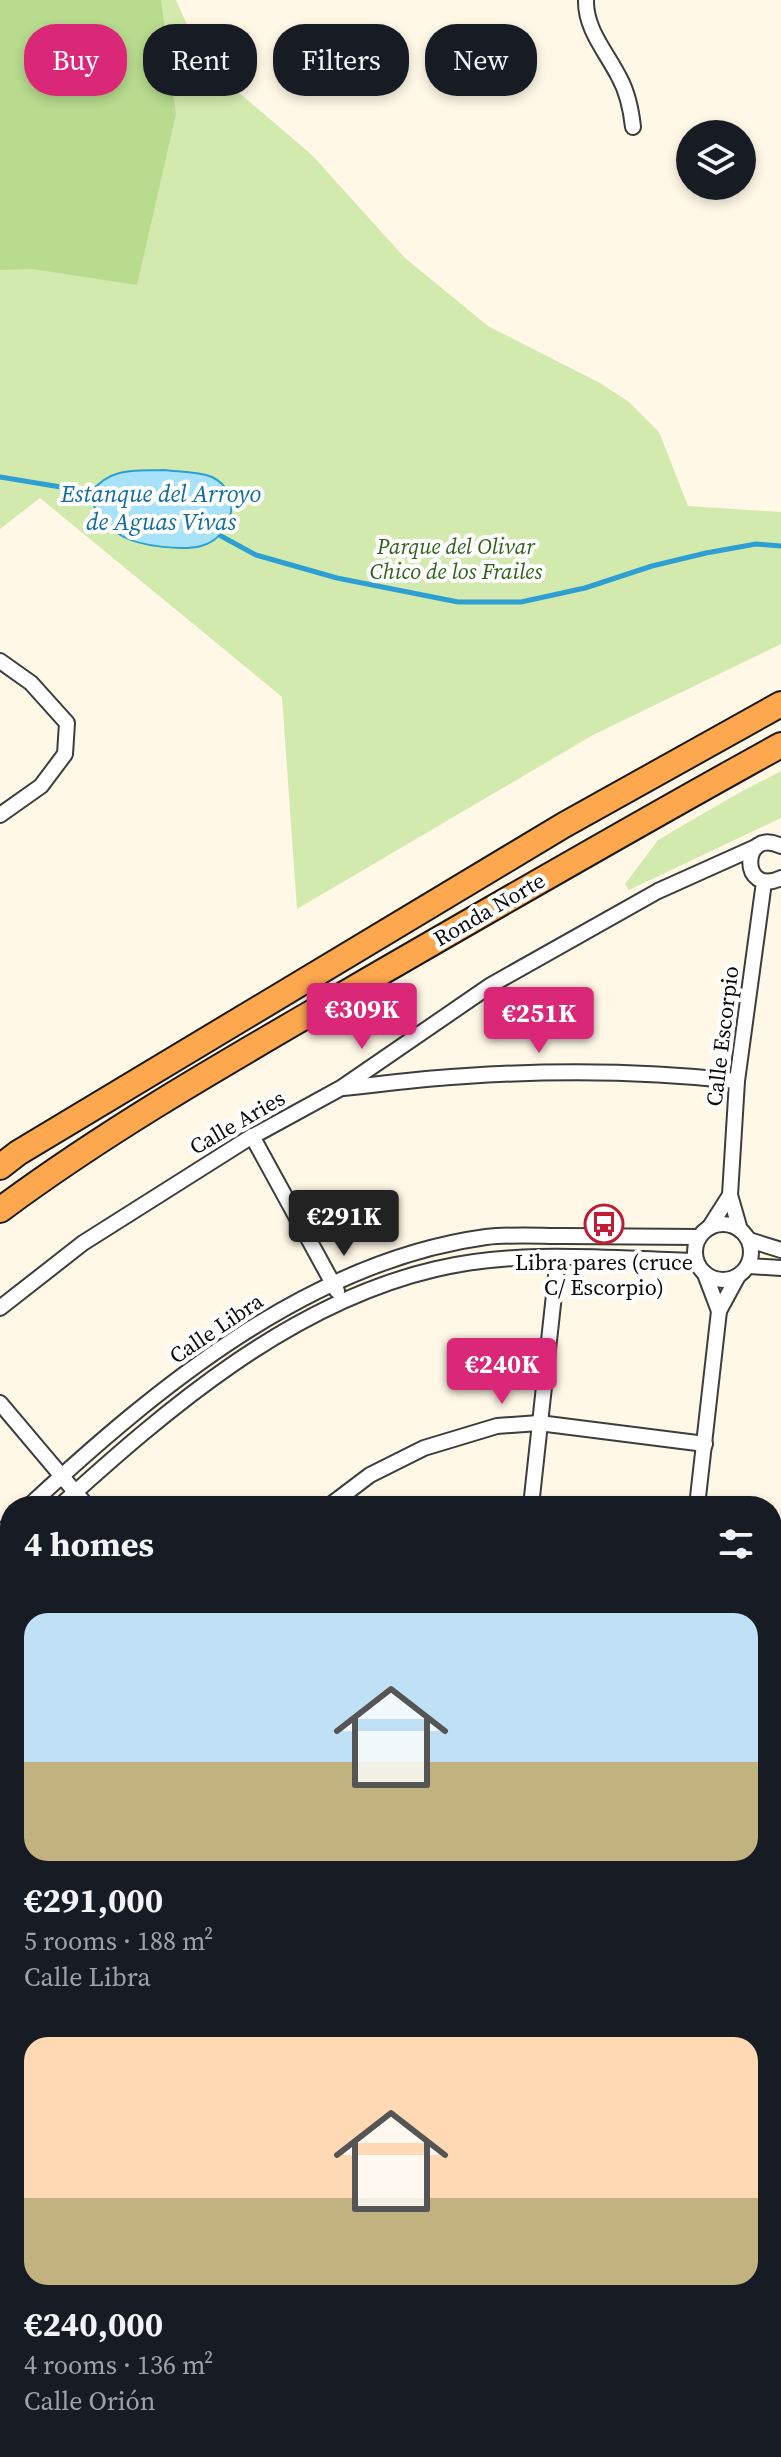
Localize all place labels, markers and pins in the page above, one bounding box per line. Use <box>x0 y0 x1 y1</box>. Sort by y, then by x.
pin: €309K <box>306 983 418 1051</box>
pin: €251K <box>483 987 595 1055</box>
pin: €291K <box>288 1190 400 1258</box>
bus stop icon: Libra pares (cruce C/ Escorpio) <box>583 1203 625 1245</box>
place label: Libra pares (cruce C/ Escorpio) <box>515 1247 693 1302</box>
pin: €240K <box>446 1338 558 1406</box>

